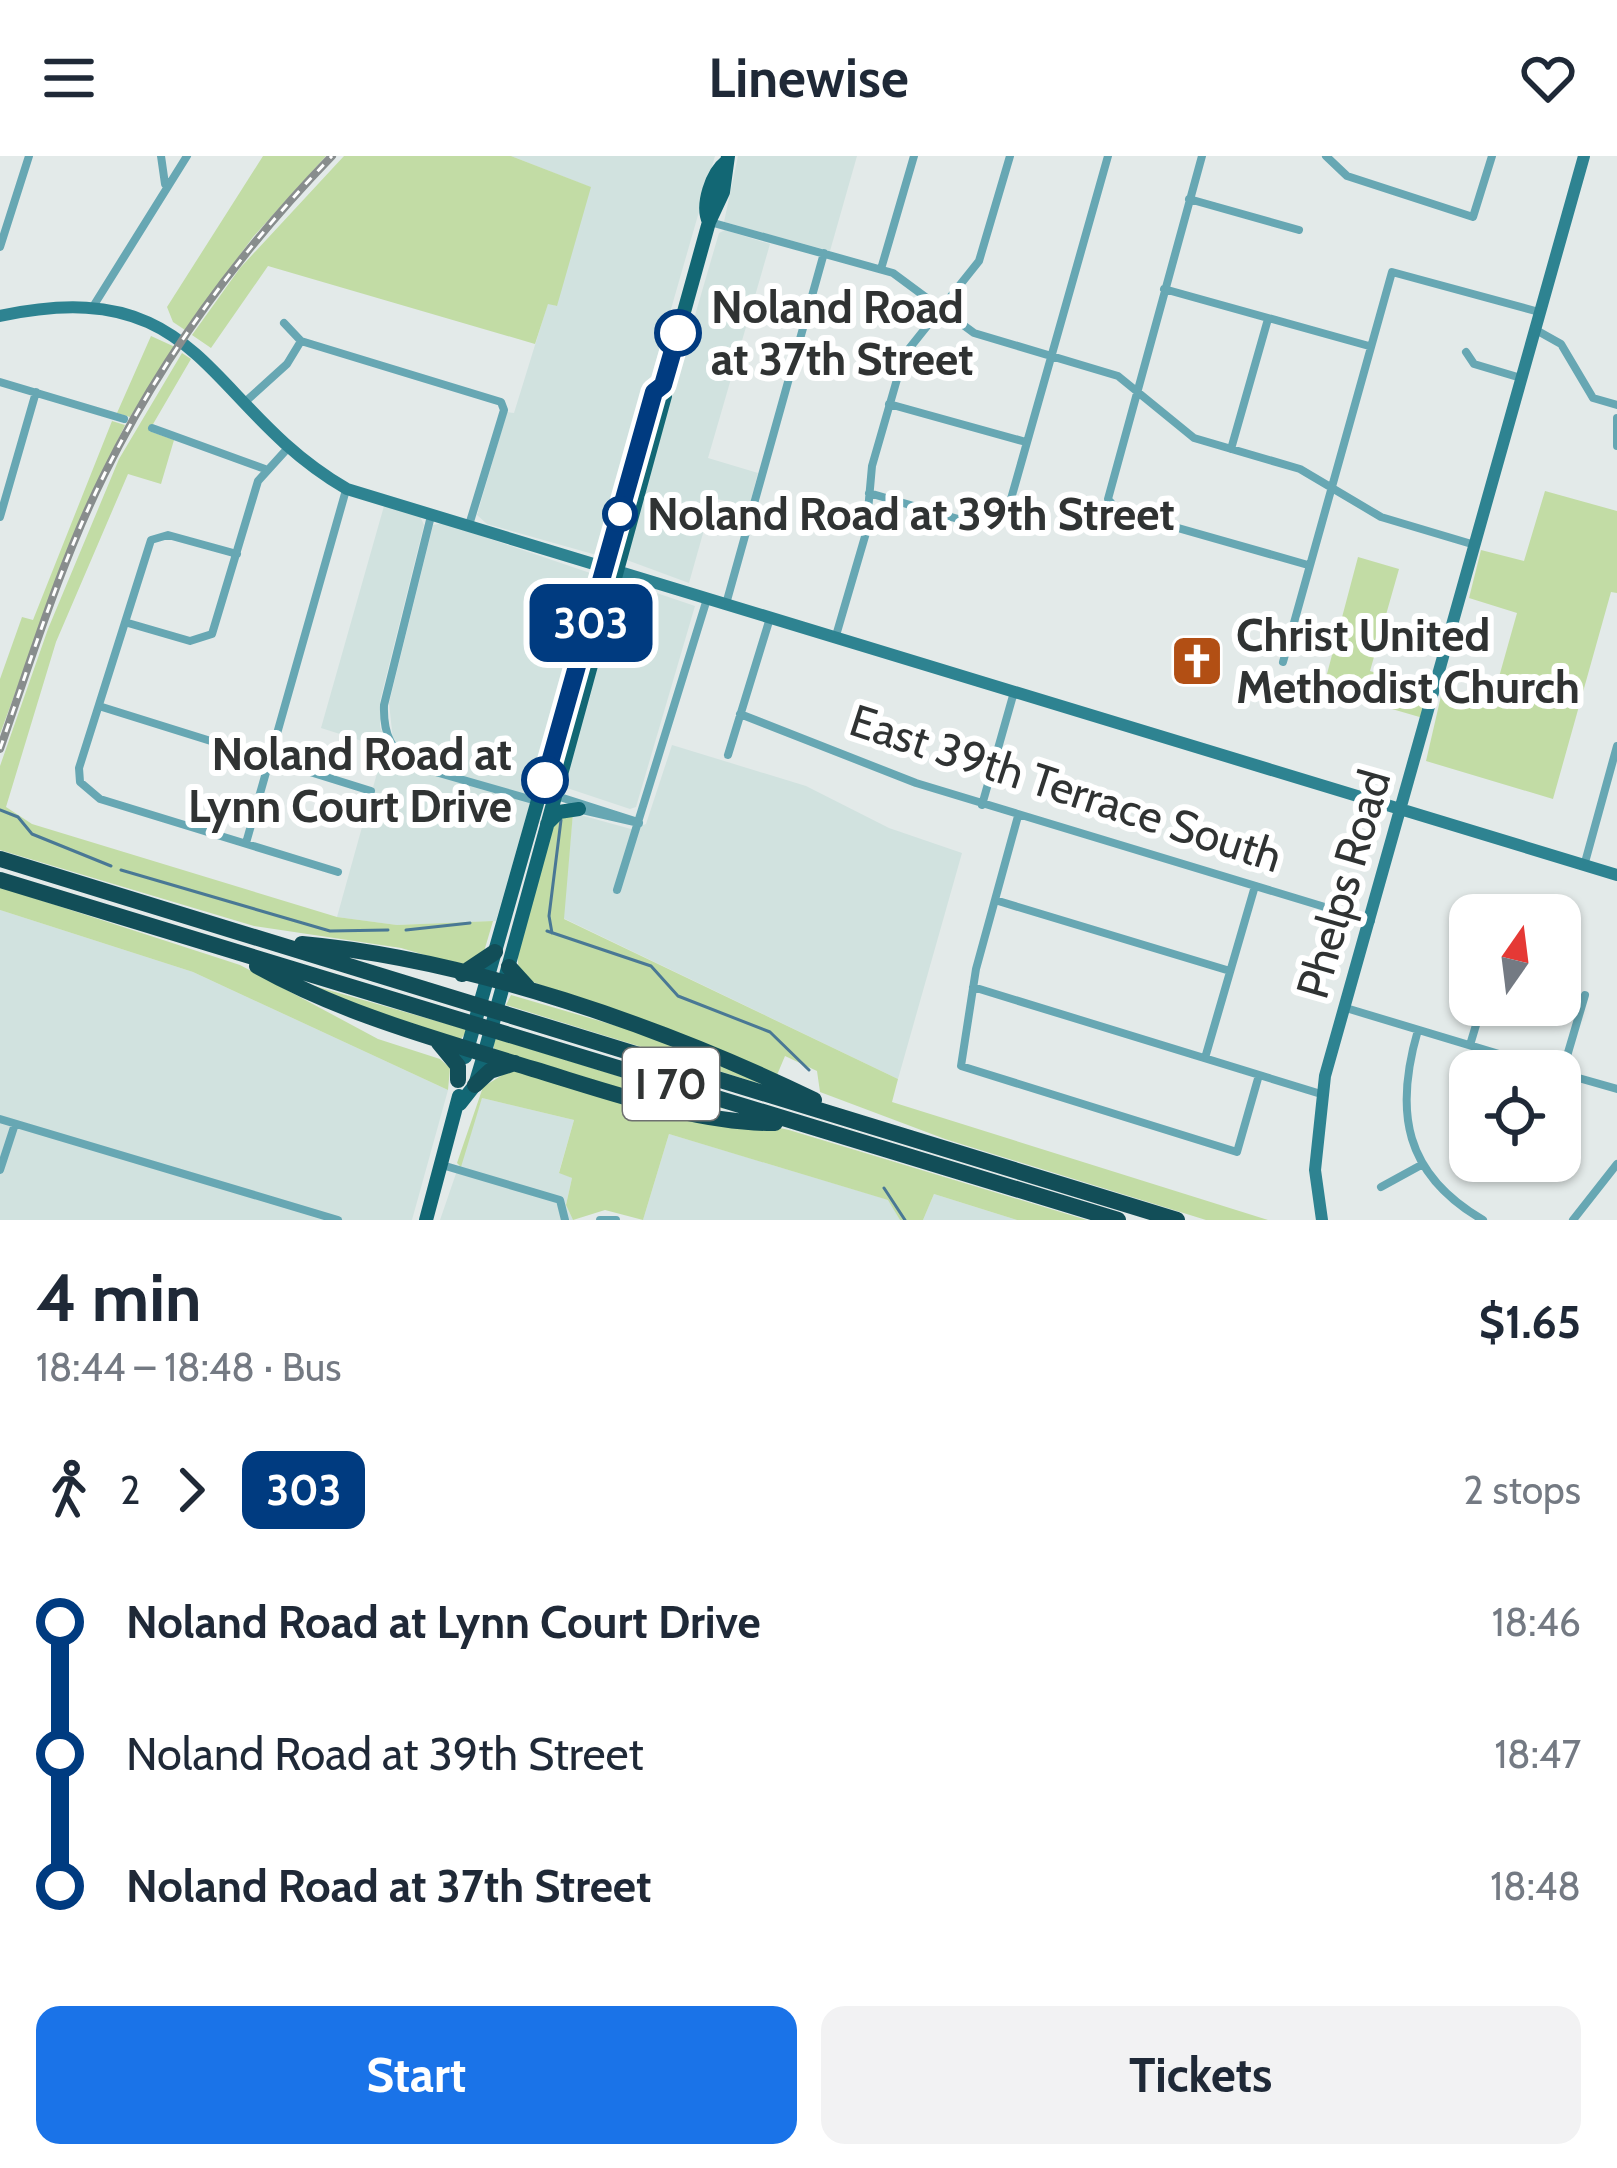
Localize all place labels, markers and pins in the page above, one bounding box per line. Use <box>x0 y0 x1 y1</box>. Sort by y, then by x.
place label: Noland Road at 37th Street <box>711 280 974 386</box>
marker: Noland Road at 37th Street <box>656 311 700 355</box>
place label: Noland Road at 39th Street <box>647 487 1175 541</box>
marker: Noland Road at 39th Street <box>604 498 636 530</box>
place label: Christ United Methodist Church <box>1236 608 1580 714</box>
church icon: Christ United Methodist Church <box>1169 633 1225 689</box>
place label: Noland Road at Lynn Court Drive <box>188 727 512 833</box>
marker: Noland Road at Lynn Court Drive <box>523 758 567 802</box>

